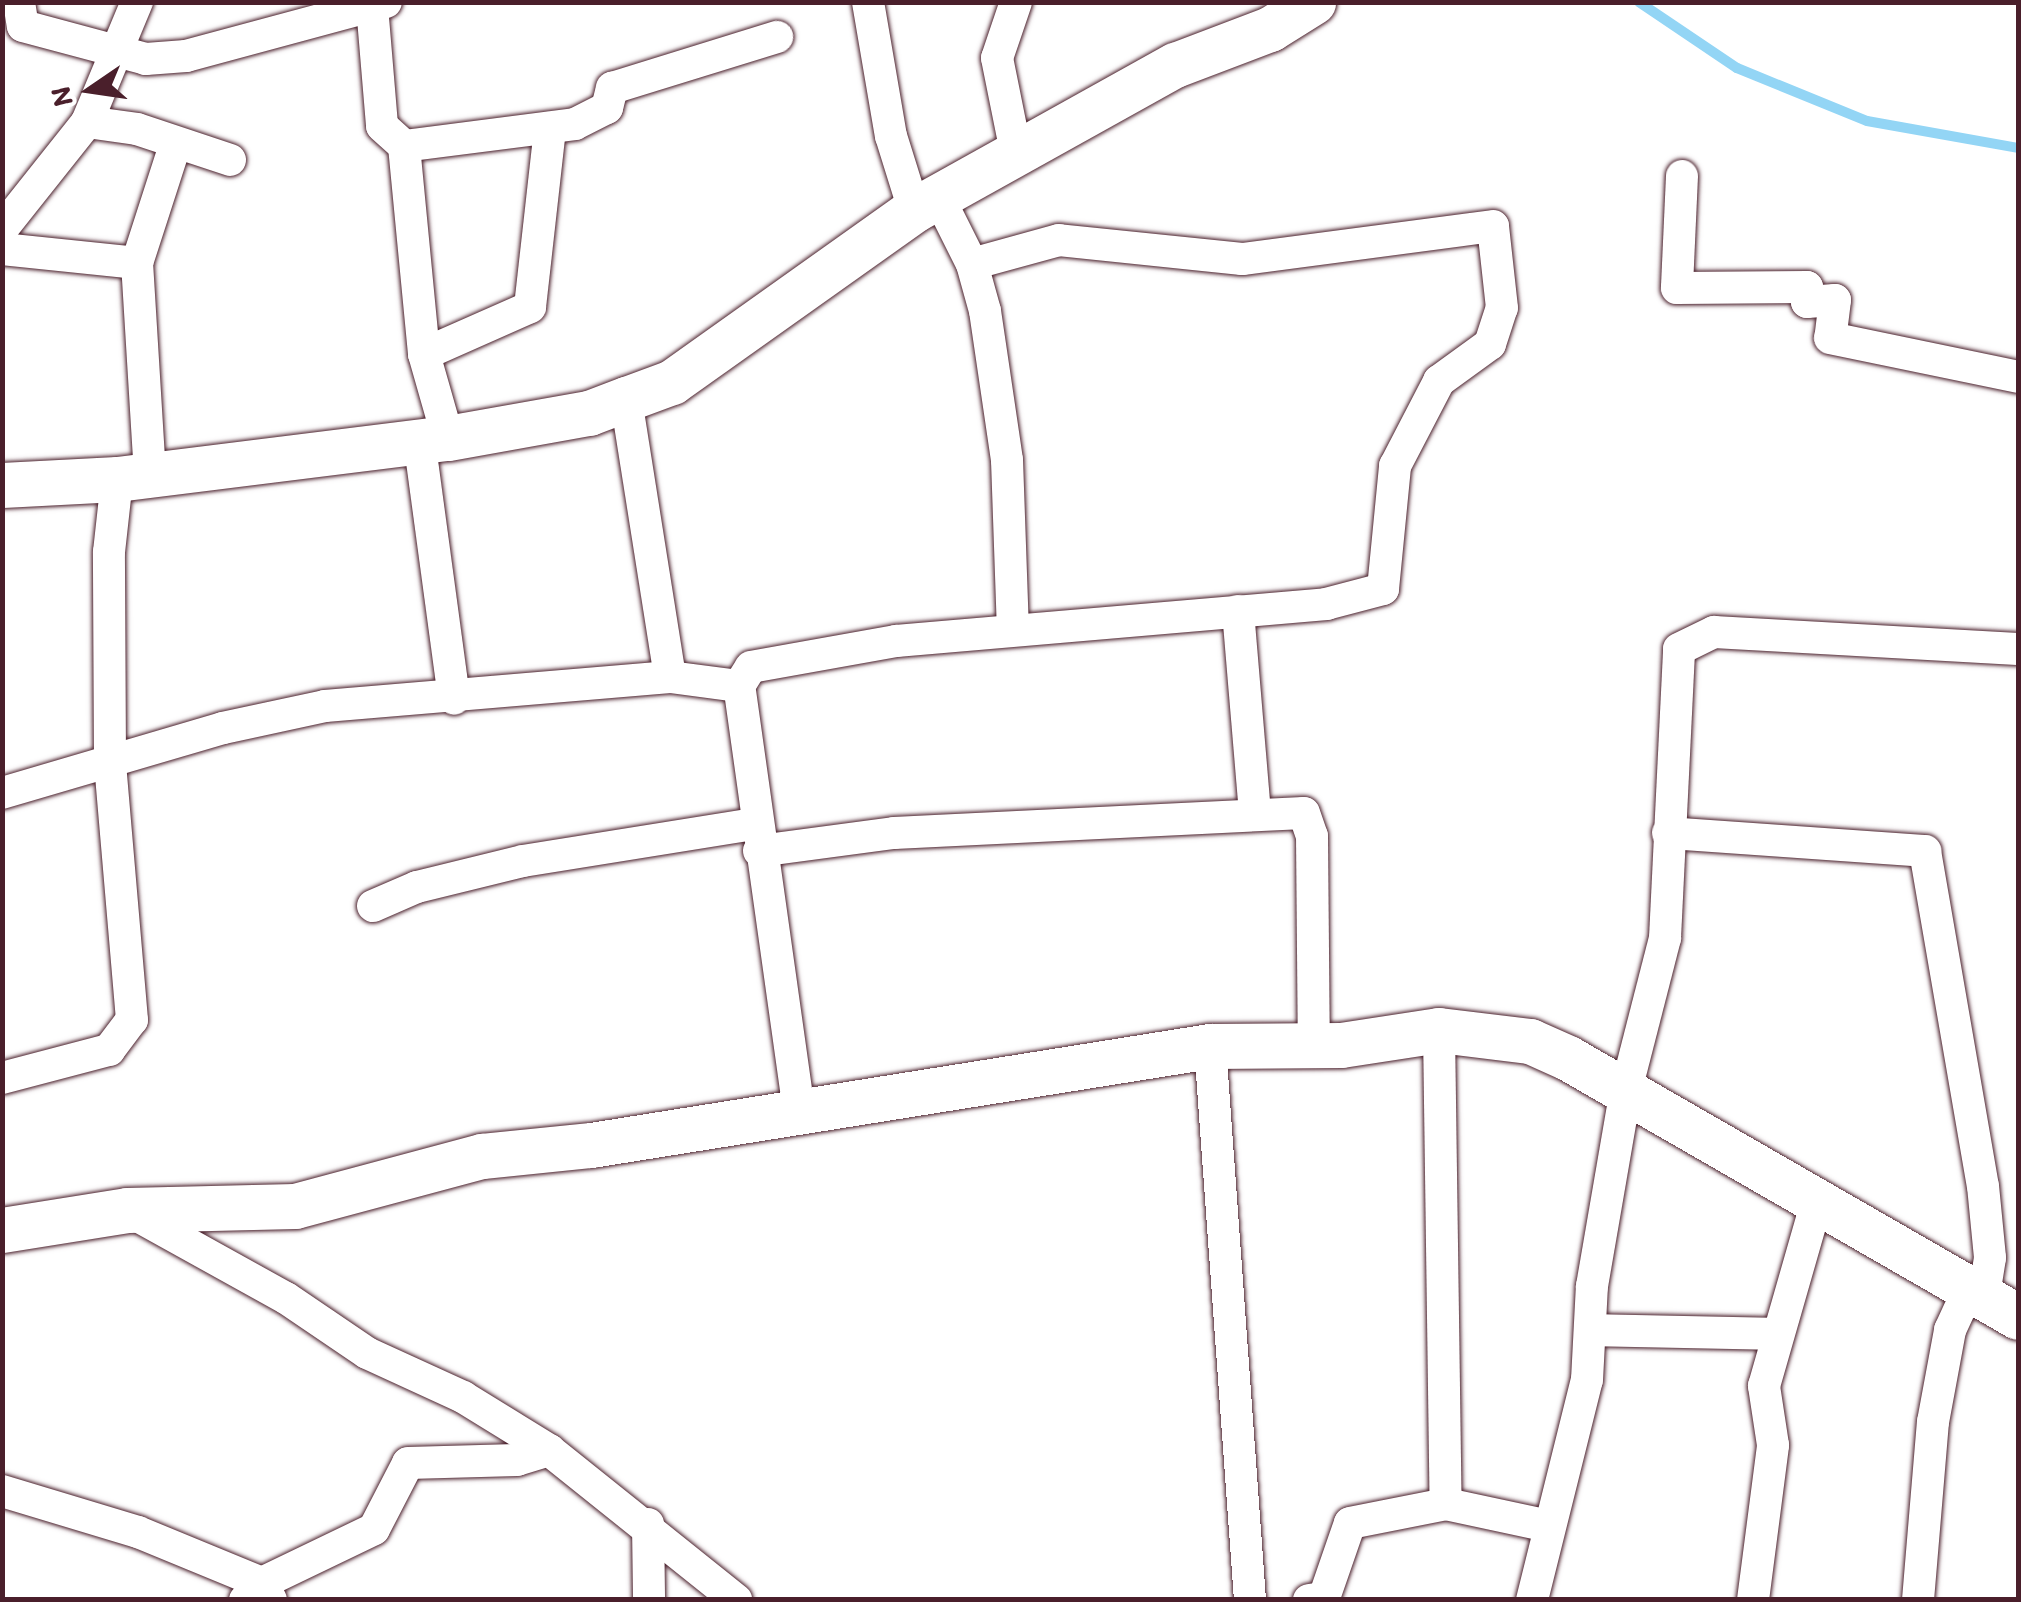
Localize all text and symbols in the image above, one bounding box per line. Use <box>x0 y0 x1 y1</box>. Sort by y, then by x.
north arrow <box>40 40 140 140</box>
text: N <box>42 84 79 110</box>

